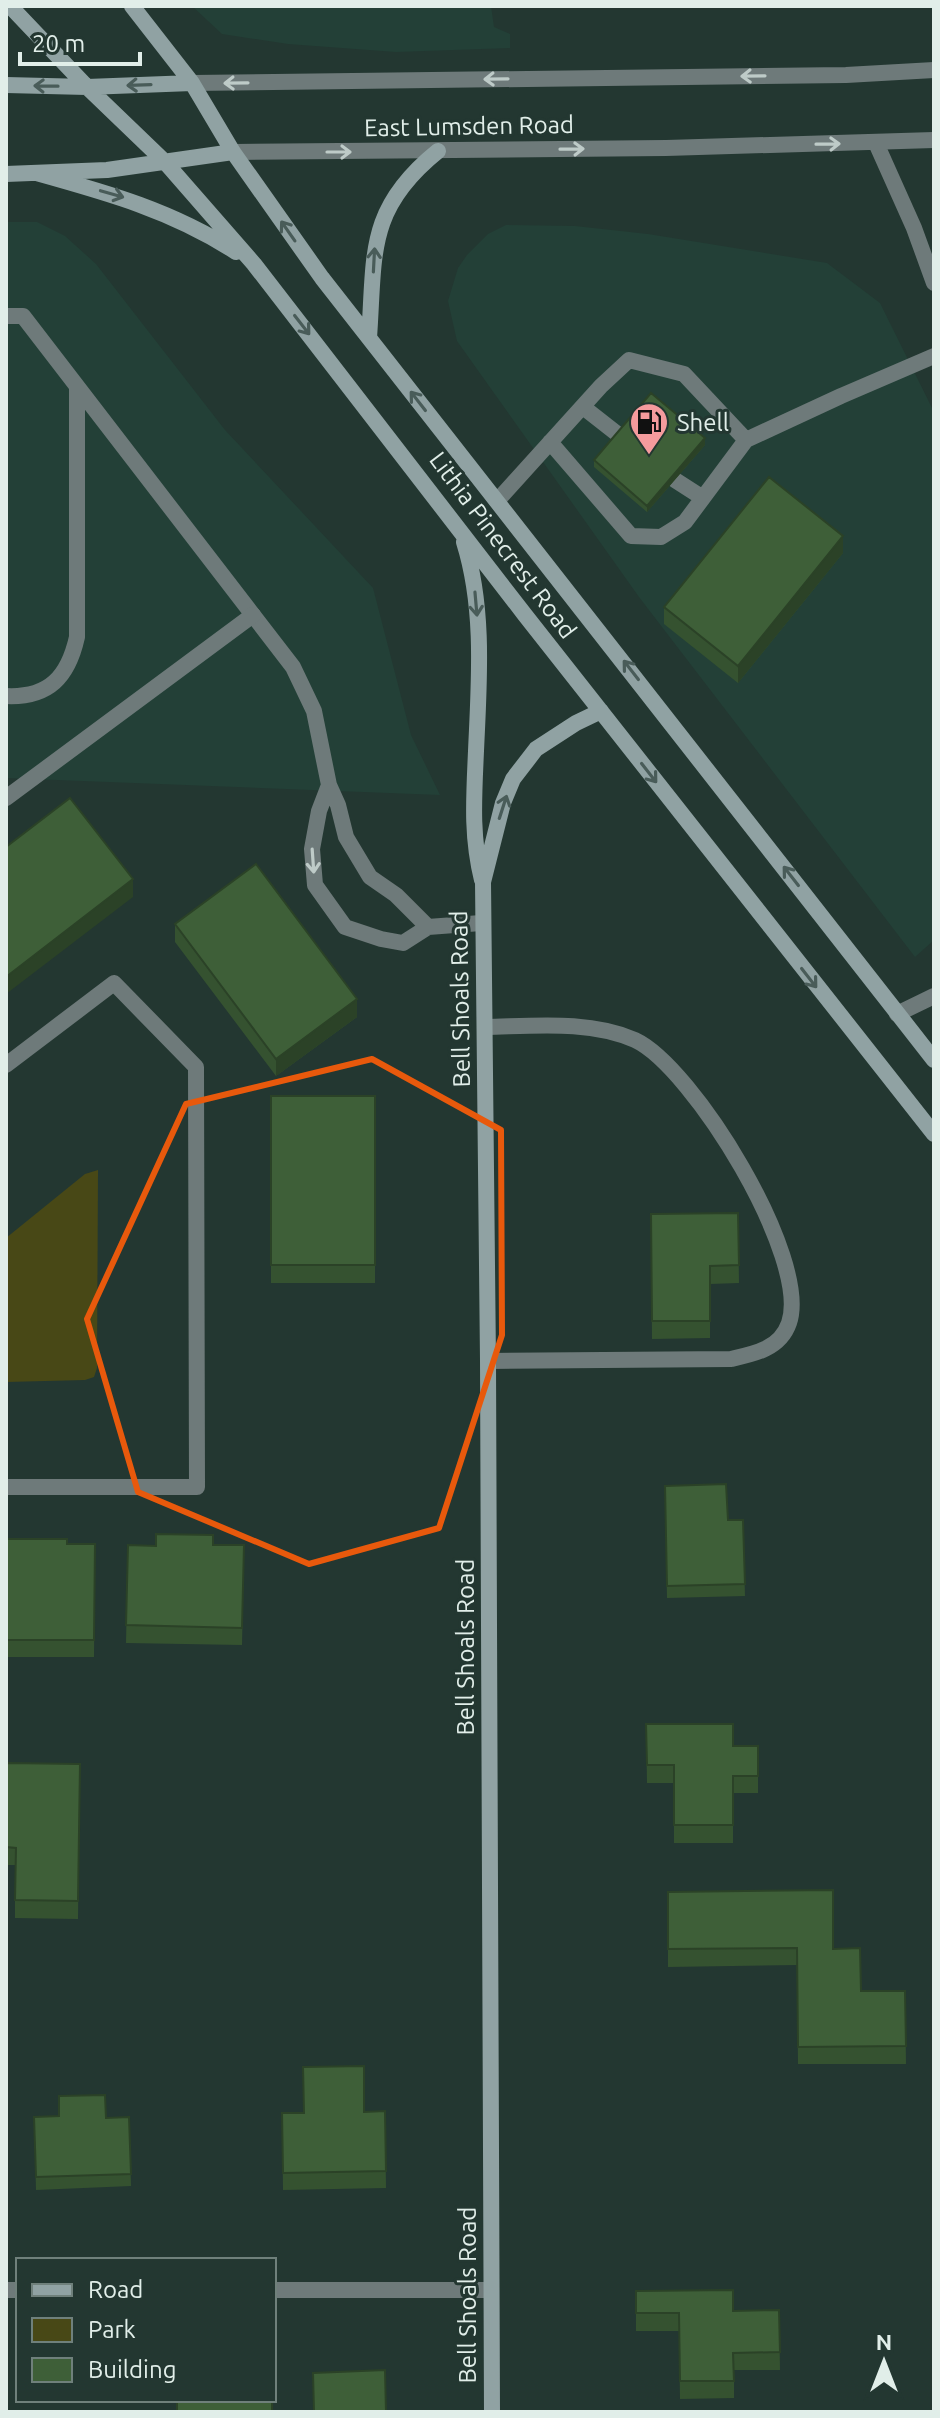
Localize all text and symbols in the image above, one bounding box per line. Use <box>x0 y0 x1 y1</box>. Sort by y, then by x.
scale bar <box>20 16 140 66</box>
text: 20 m <box>32 30 85 57</box>
one-way arrow <box>740 69 767 84</box>
one-way arrow <box>483 72 510 87</box>
one-way arrow <box>223 76 250 91</box>
one-way arrow <box>126 78 153 93</box>
one-way arrow <box>33 79 60 94</box>
street label: East Lumsden Road <box>364 111 574 141</box>
one-way arrow <box>814 137 841 152</box>
one-way arrow <box>558 141 585 157</box>
one-way arrow <box>325 144 352 160</box>
one-way arrow <box>98 187 124 202</box>
one-way arrow <box>280 220 297 242</box>
one-way arrow <box>367 247 382 274</box>
one-way arrow <box>293 314 311 335</box>
one-way arrow <box>410 391 427 412</box>
fuel station icon: Shell <box>628 401 670 456</box>
place label: Shell <box>677 409 729 436</box>
street label: Lithia Pinecrest Road <box>424 447 582 643</box>
one-way arrow <box>468 590 483 617</box>
one-way arrow <box>623 660 640 681</box>
one-way arrow <box>640 762 658 783</box>
one-way arrow <box>496 794 511 819</box>
one-way arrow <box>306 847 321 874</box>
one-way arrow <box>782 866 799 887</box>
street label: Bell Shoals Road <box>445 910 475 1088</box>
one-way arrow <box>801 967 818 988</box>
street label: Bell Shoals Road <box>452 1559 479 1735</box>
street label: Bell Shoals Road <box>454 2207 481 2383</box>
legend <box>16 2258 276 2402</box>
text: Road <box>88 2276 143 2303</box>
text: Park <box>88 2316 136 2343</box>
north arrow <box>844 2322 924 2402</box>
text: N <box>876 2329 892 2354</box>
text: Building <box>88 2356 176 2383</box>

